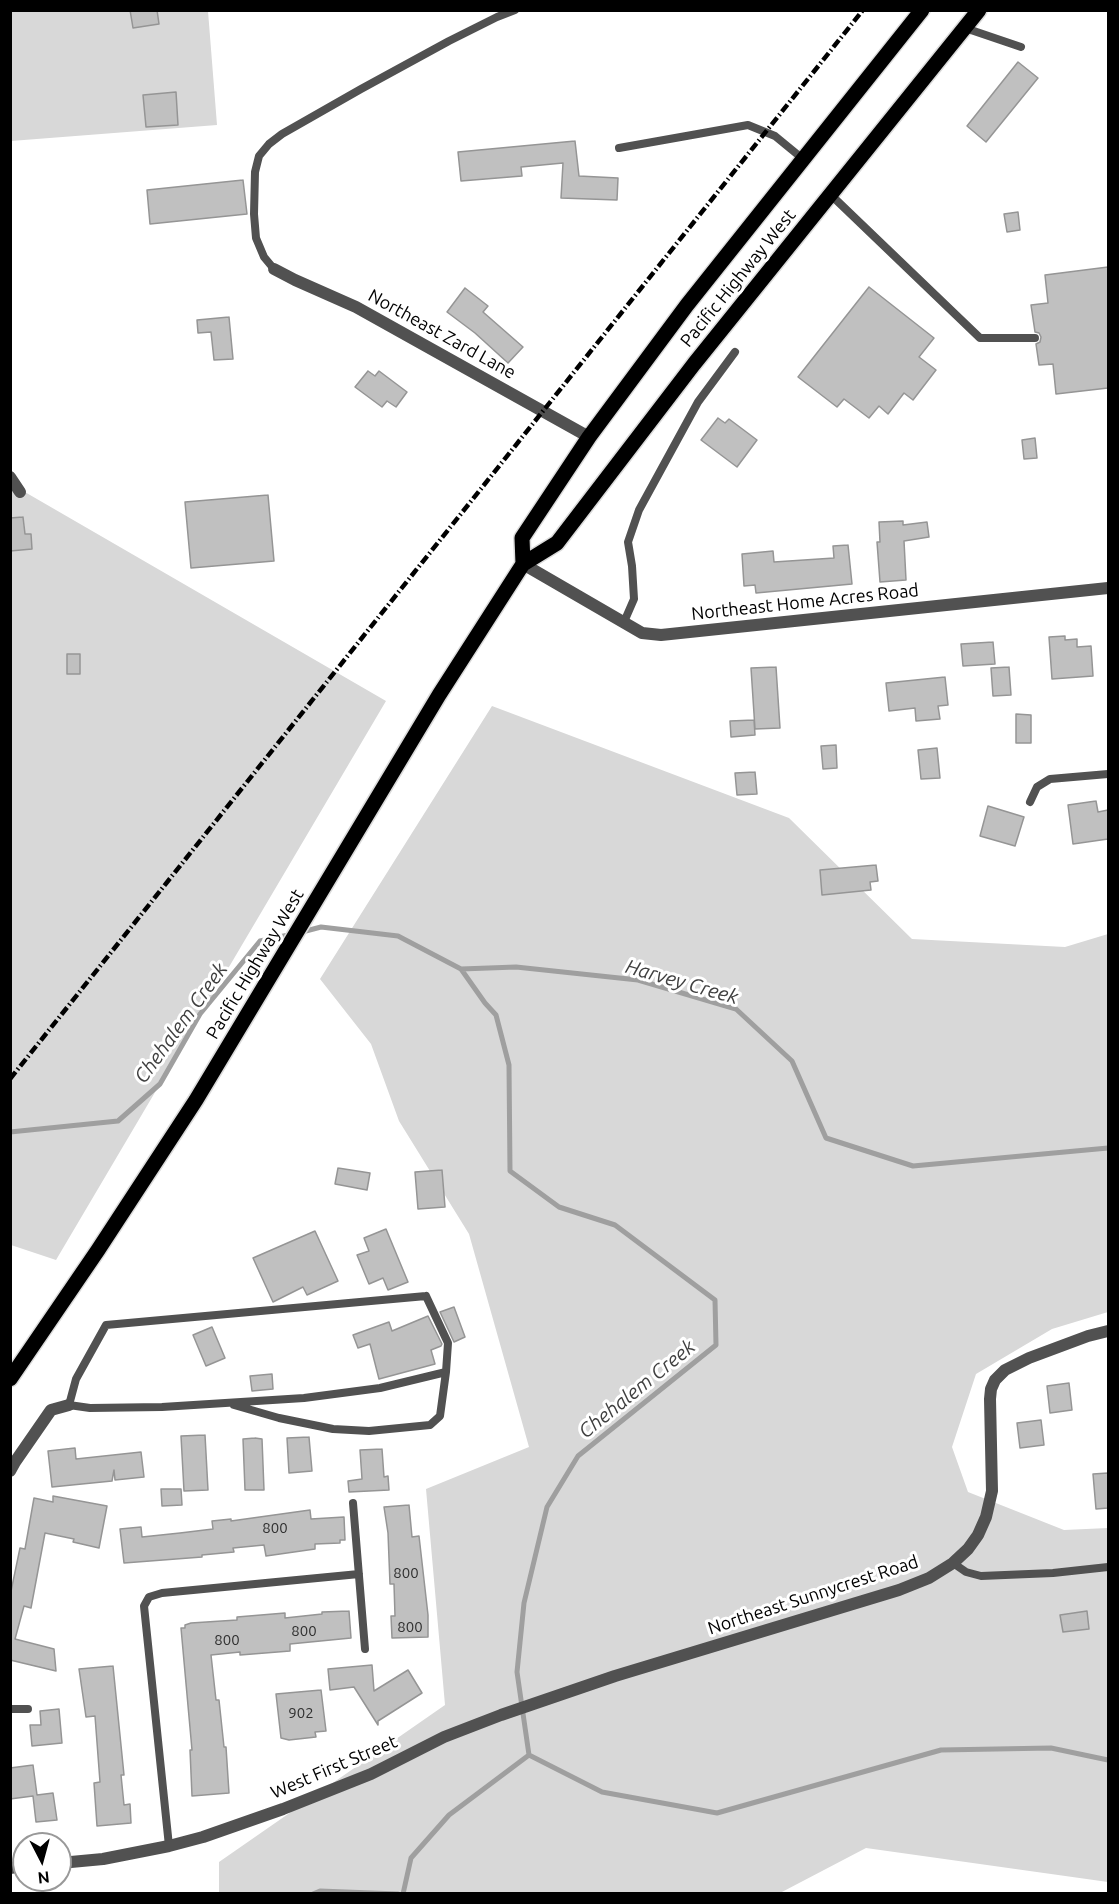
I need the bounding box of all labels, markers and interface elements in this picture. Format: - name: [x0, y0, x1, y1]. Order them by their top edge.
- street label: Pacific Highway West: [676, 205, 800, 351]
- street label: Northeast Zard Lane: [364, 284, 520, 384]
- street label: Northeast Home Acres Road: [690, 579, 920, 625]
- street label: Pacific Highway West: [202, 885, 308, 1043]
- water label: Harvey Creek: [623, 954, 741, 1010]
- water label: Chehalem Creek: [129, 958, 233, 1088]
- water label: Chehalem Creek: [574, 1335, 700, 1443]
- house number: 800: [262, 1519, 288, 1537]
- street label: Northeast Sunnycrest Road: [705, 1551, 921, 1639]
- house number: 800: [393, 1564, 419, 1582]
- house number: 800: [397, 1618, 423, 1636]
- house number: 800: [291, 1622, 317, 1640]
- house number: 800: [214, 1631, 240, 1649]
- house number: 902: [288, 1704, 314, 1722]
- street label: West First Street: [268, 1731, 400, 1803]
- north arrow: [12, 1832, 72, 1892]
- text: N: [37, 1868, 51, 1887]

